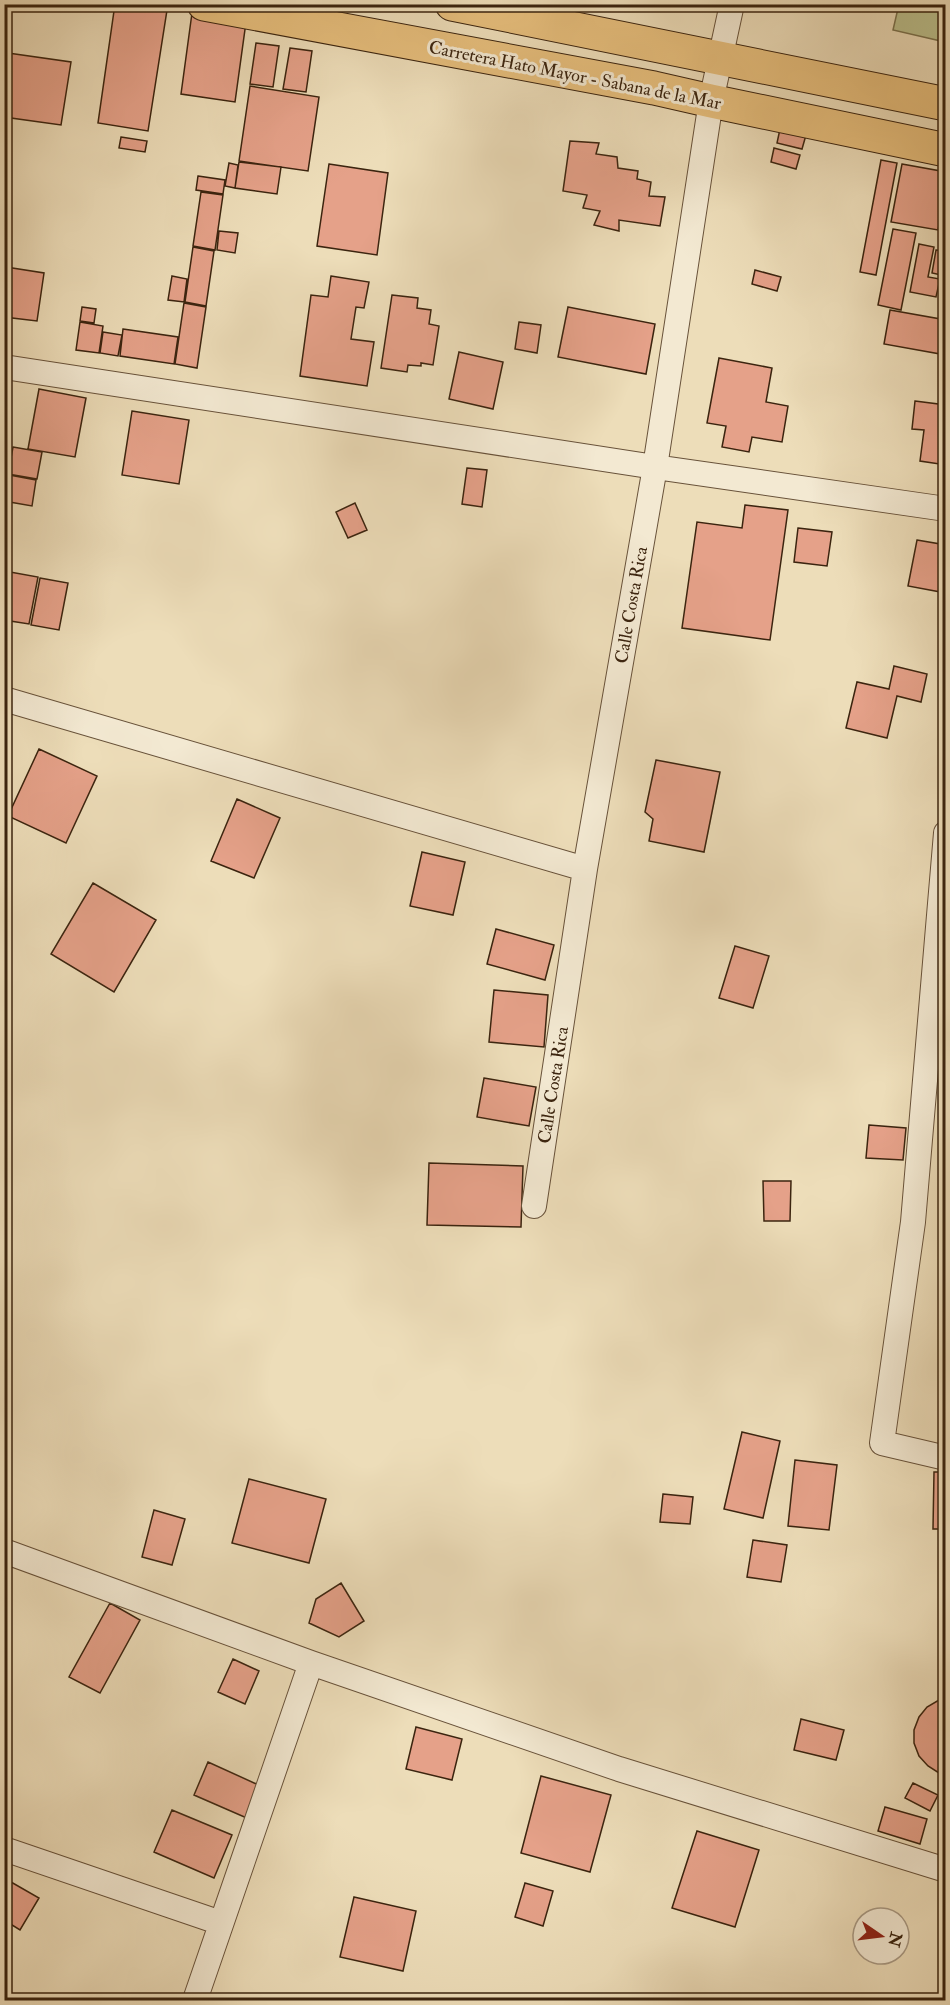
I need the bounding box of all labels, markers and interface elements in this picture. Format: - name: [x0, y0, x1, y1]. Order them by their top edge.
- street label: Carretera Hato Mayor - Sabana de la Mar: [427, 36, 723, 115]
- street label: Calle Costa Rica: [610, 544, 653, 665]
- street label: Calle Costa Rica: [533, 1024, 574, 1145]
- north arrow: [851, 1906, 911, 1966]
- text: N: [883, 1929, 906, 1949]

